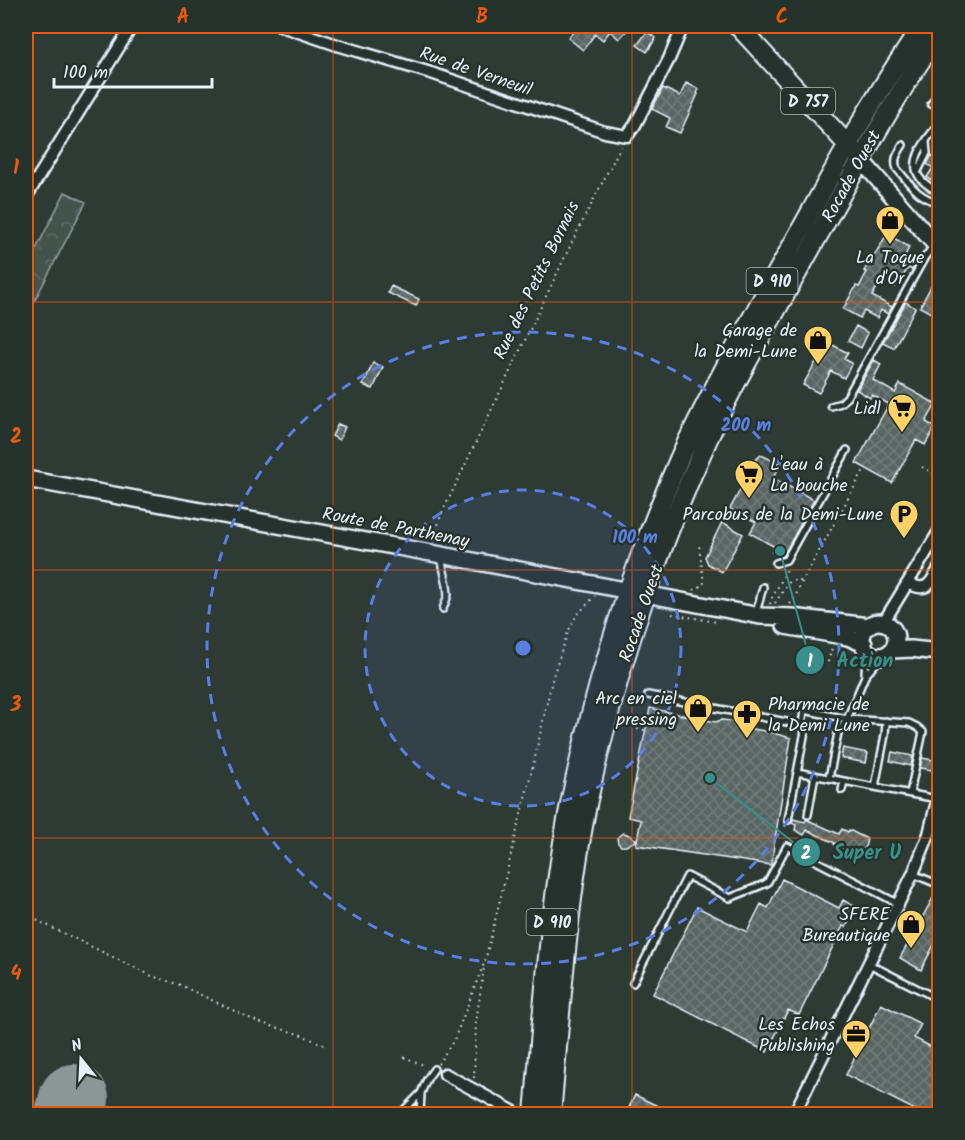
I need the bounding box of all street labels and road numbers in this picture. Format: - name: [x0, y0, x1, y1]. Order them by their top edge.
- street label: Rue de Verneuil: [415, 40, 536, 105]
- road number: D 757: [781, 88, 835, 114]
- street label: Rocade Ouest: [815, 124, 890, 228]
- street label: Rue des Petits Bornais: [486, 196, 588, 365]
- road number: D 910: [746, 268, 798, 294]
- street label: Route de Parthenay: [320, 500, 472, 557]
- street label: Rocade Ouest: [612, 560, 673, 666]
- road number: D 910: [526, 909, 578, 935]

